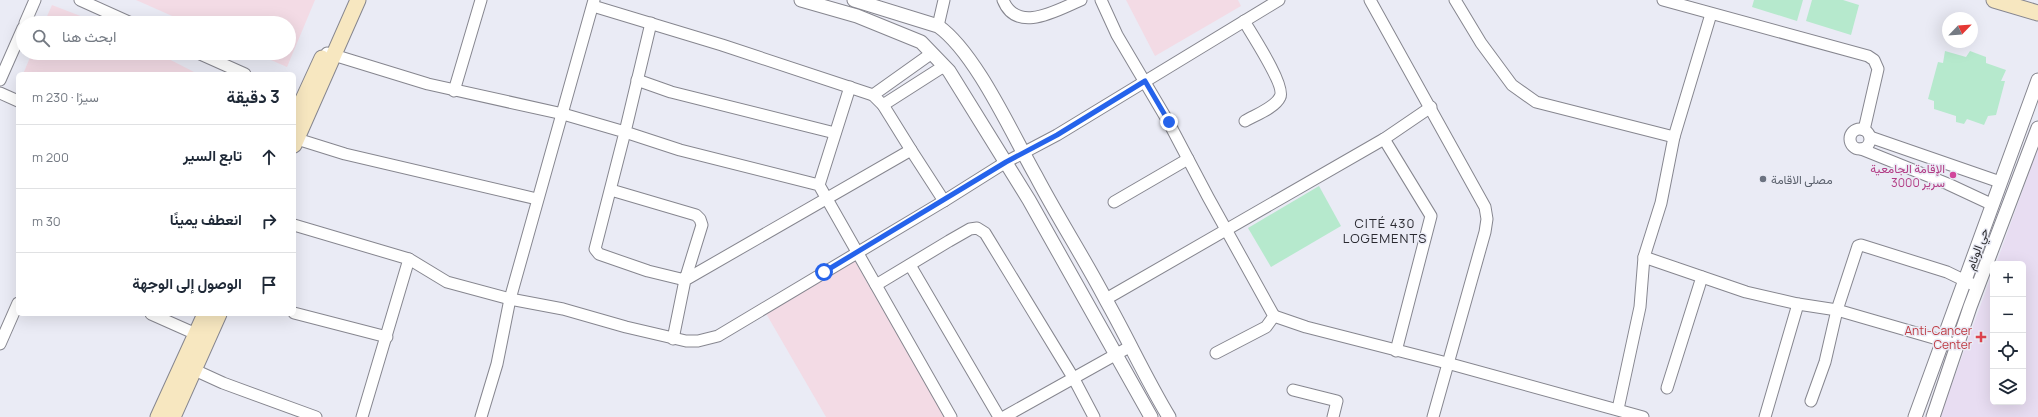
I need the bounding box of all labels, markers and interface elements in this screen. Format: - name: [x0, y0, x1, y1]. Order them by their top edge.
- north arrow: [1942, 12, 1978, 48]
- search box: [16, 16, 296, 60]
- text: ابحث هنا: [62, 26, 116, 47]
- icon: search: [30, 27, 52, 49]
- text: 3 دقيقة: [227, 85, 280, 108]
- text: سيرًا · 230 m: [32, 88, 99, 106]
- route end: [1160, 113, 1178, 131]
- text: تابع السير: [183, 145, 242, 166]
- icon: ahead: [258, 146, 280, 168]
- text: 200 m: [32, 148, 69, 166]
- place label: الإقامة الجامعية 3000 سرير: [1870, 160, 1945, 191]
- marker: الإقامة الجامعية 3000 سرير: [1948, 170, 1958, 180]
- place label: مصلى الاقامة: [1771, 171, 1833, 188]
- marker: مصلى الاقامة: [1758, 174, 1768, 184]
- text: انعطف يمينًا: [170, 209, 242, 230]
- icon: right: [258, 210, 280, 232]
- text: 30 m: [32, 212, 61, 230]
- district label: CITÉ 430 LOGEMENTS: [1343, 214, 1427, 247]
- street label: حي الوئام: [1962, 226, 1994, 273]
- map controls: [1990, 261, 2026, 405]
- button: +: [1990, 261, 2026, 297]
- route start: [815, 263, 833, 281]
- text: الوصول إلى الوجهة: [132, 273, 242, 294]
- icon: arrive: [258, 274, 280, 296]
- button: −: [1990, 297, 2026, 333]
- place label: Anti-Cancer Center: [1904, 322, 1973, 353]
- marker: Anti-Cancer Center: [1975, 331, 1987, 343]
- button: locate: [1990, 333, 2026, 369]
- button: layers: [1990, 369, 2026, 405]

